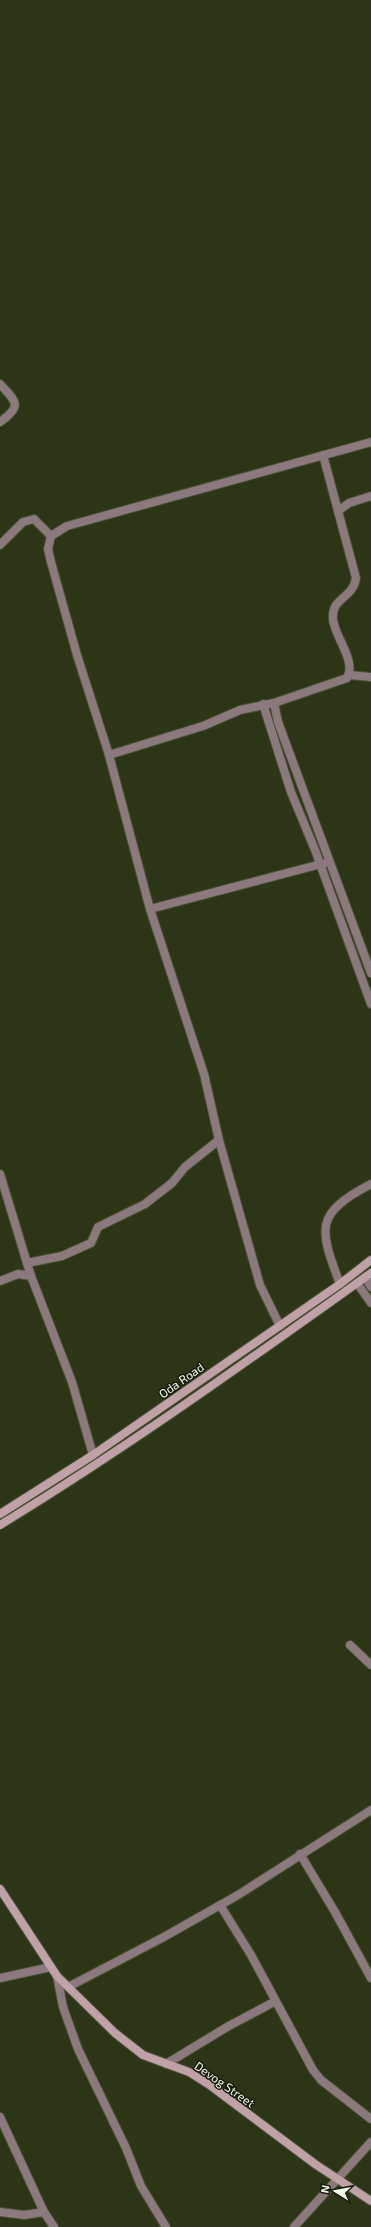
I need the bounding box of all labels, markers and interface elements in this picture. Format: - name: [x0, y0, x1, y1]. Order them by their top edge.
- street label: Oda Road: [156, 1359, 206, 1401]
- street label: Devog Street: [192, 2058, 258, 2110]
- north arrow: [315, 2171, 355, 2211]
- text: N: [318, 2184, 332, 2194]

